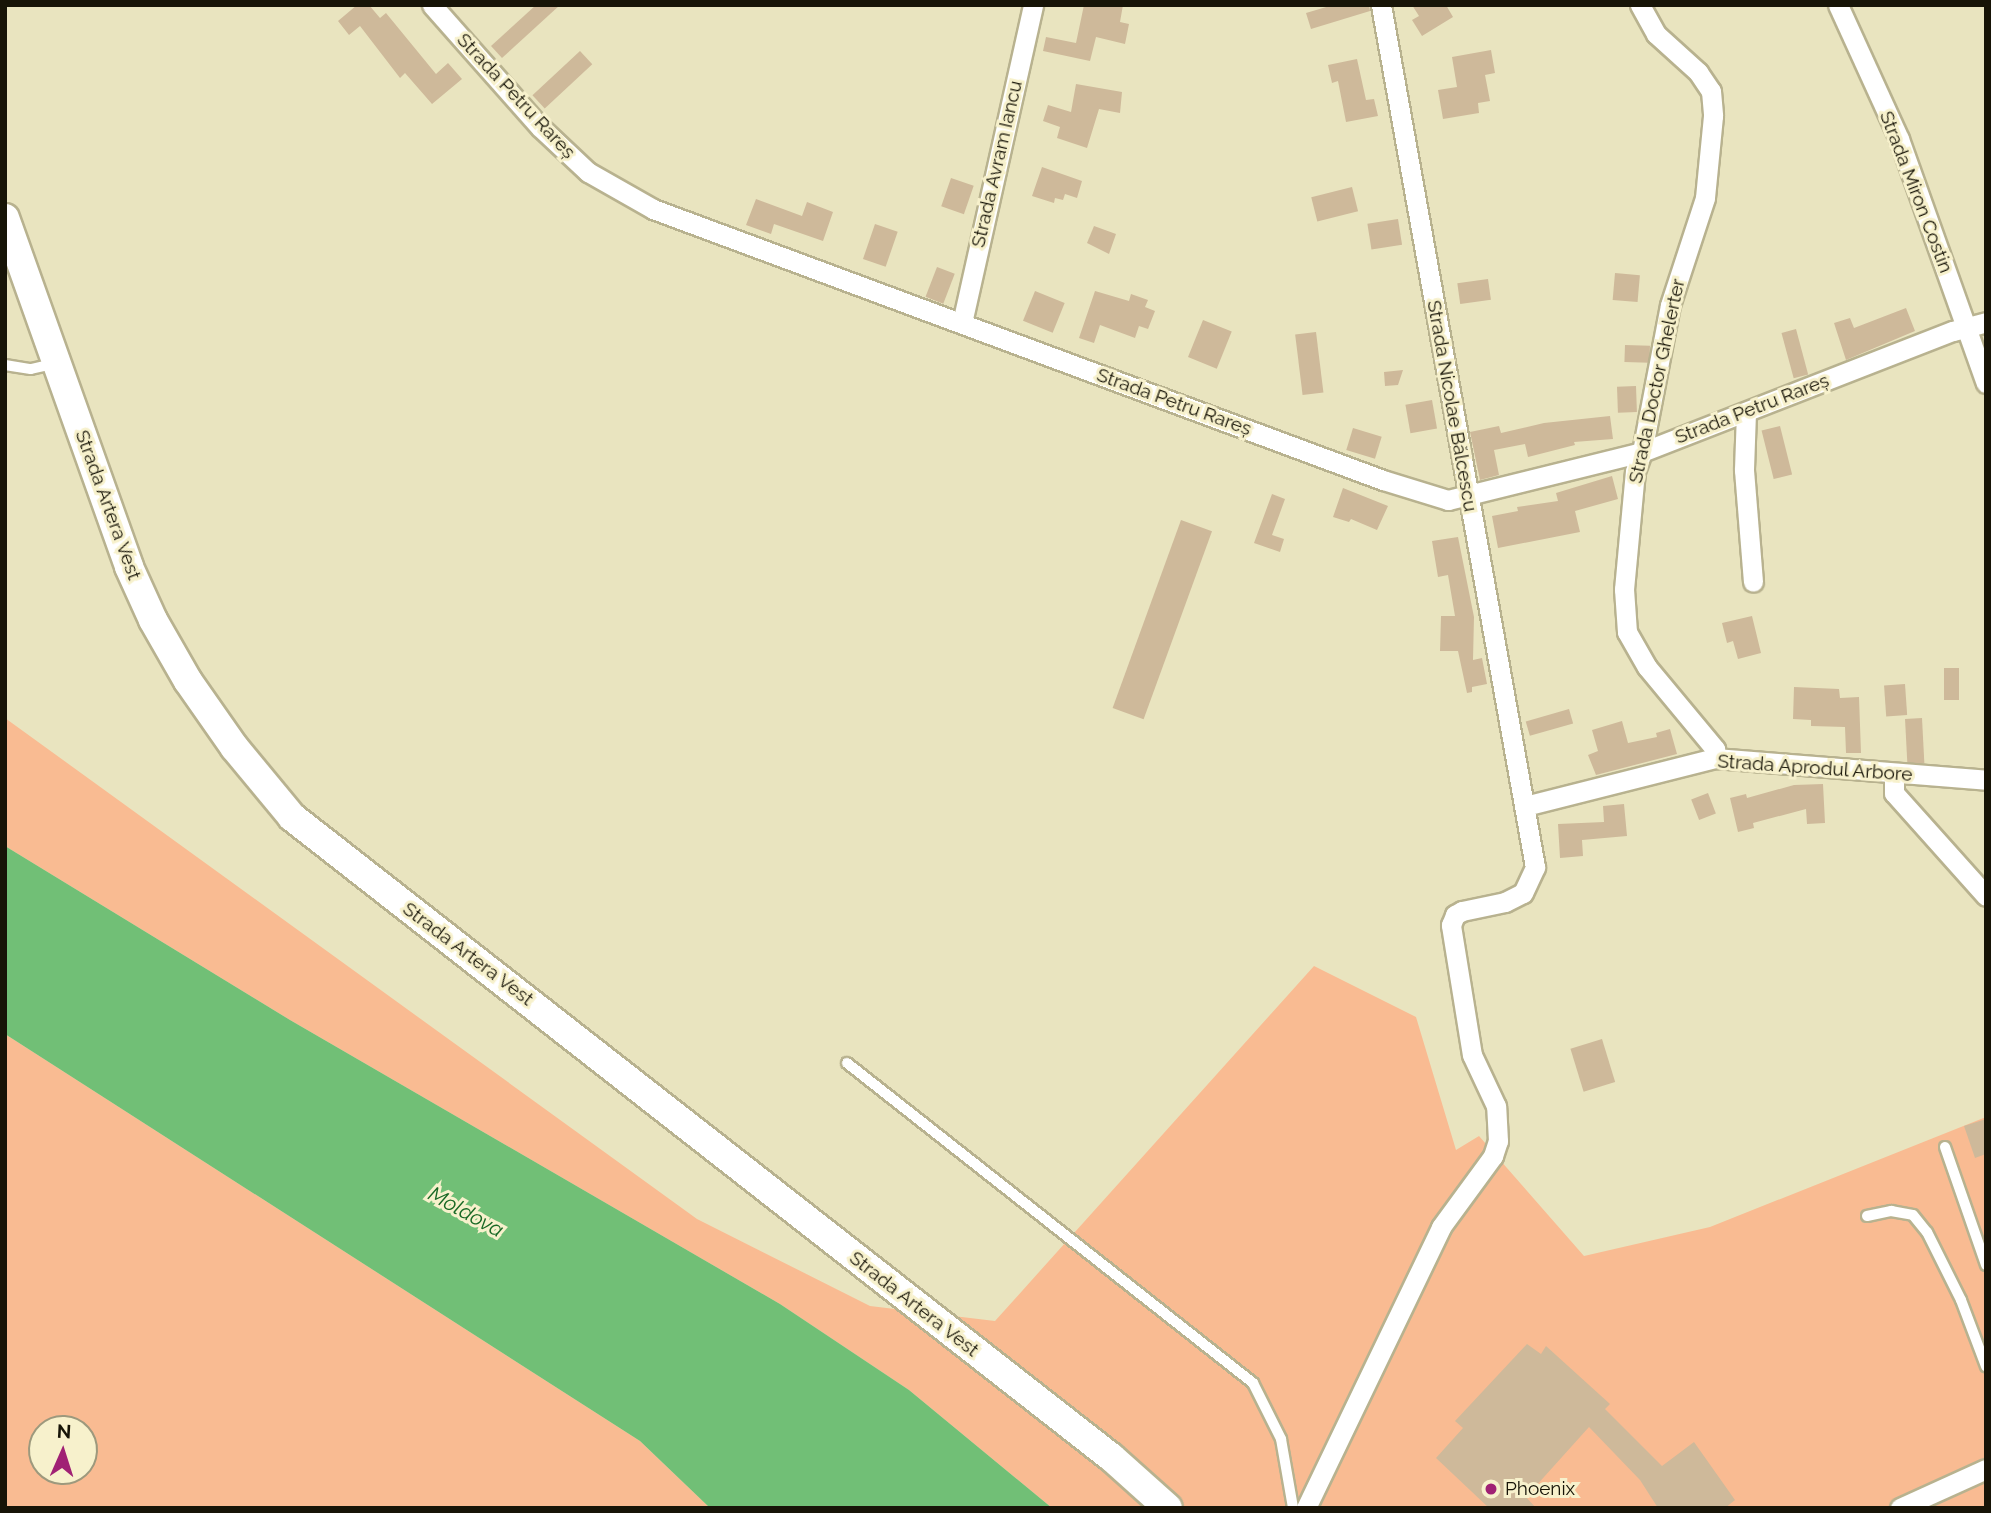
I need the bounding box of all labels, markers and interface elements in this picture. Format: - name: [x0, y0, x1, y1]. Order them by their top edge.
- street label: Strada Petru Rareș: [452, 29, 580, 163]
- street label: Strada Avram Iancu: [967, 78, 1027, 250]
- street label: Strada Miron Costin: [1875, 108, 1957, 276]
- street label: Strada Doctor Ghelerter: [1624, 276, 1690, 486]
- street label: Strada Nicolae Bălcescu: [1422, 299, 1482, 513]
- street label: Strada Petru Rareș: [1094, 363, 1254, 441]
- street label: Strada Petru Rareș: [1672, 369, 1832, 449]
- street label: Strada Artera Vest: [70, 427, 146, 583]
- street label: Strada Aprodul Arbore: [1716, 750, 1914, 786]
- street label: Strada Artera Vest: [398, 897, 538, 1011]
- water label: Moldova: [424, 1181, 508, 1243]
- street label: Strada Artera Vest: [844, 1246, 984, 1362]
- north arrow: [28, 1415, 98, 1485]
- text: N: [56, 1420, 72, 1442]
- place label: Phoenix: [1505, 1478, 1575, 1500]
- marker: Phoenix: [1483, 1481, 1499, 1497]

